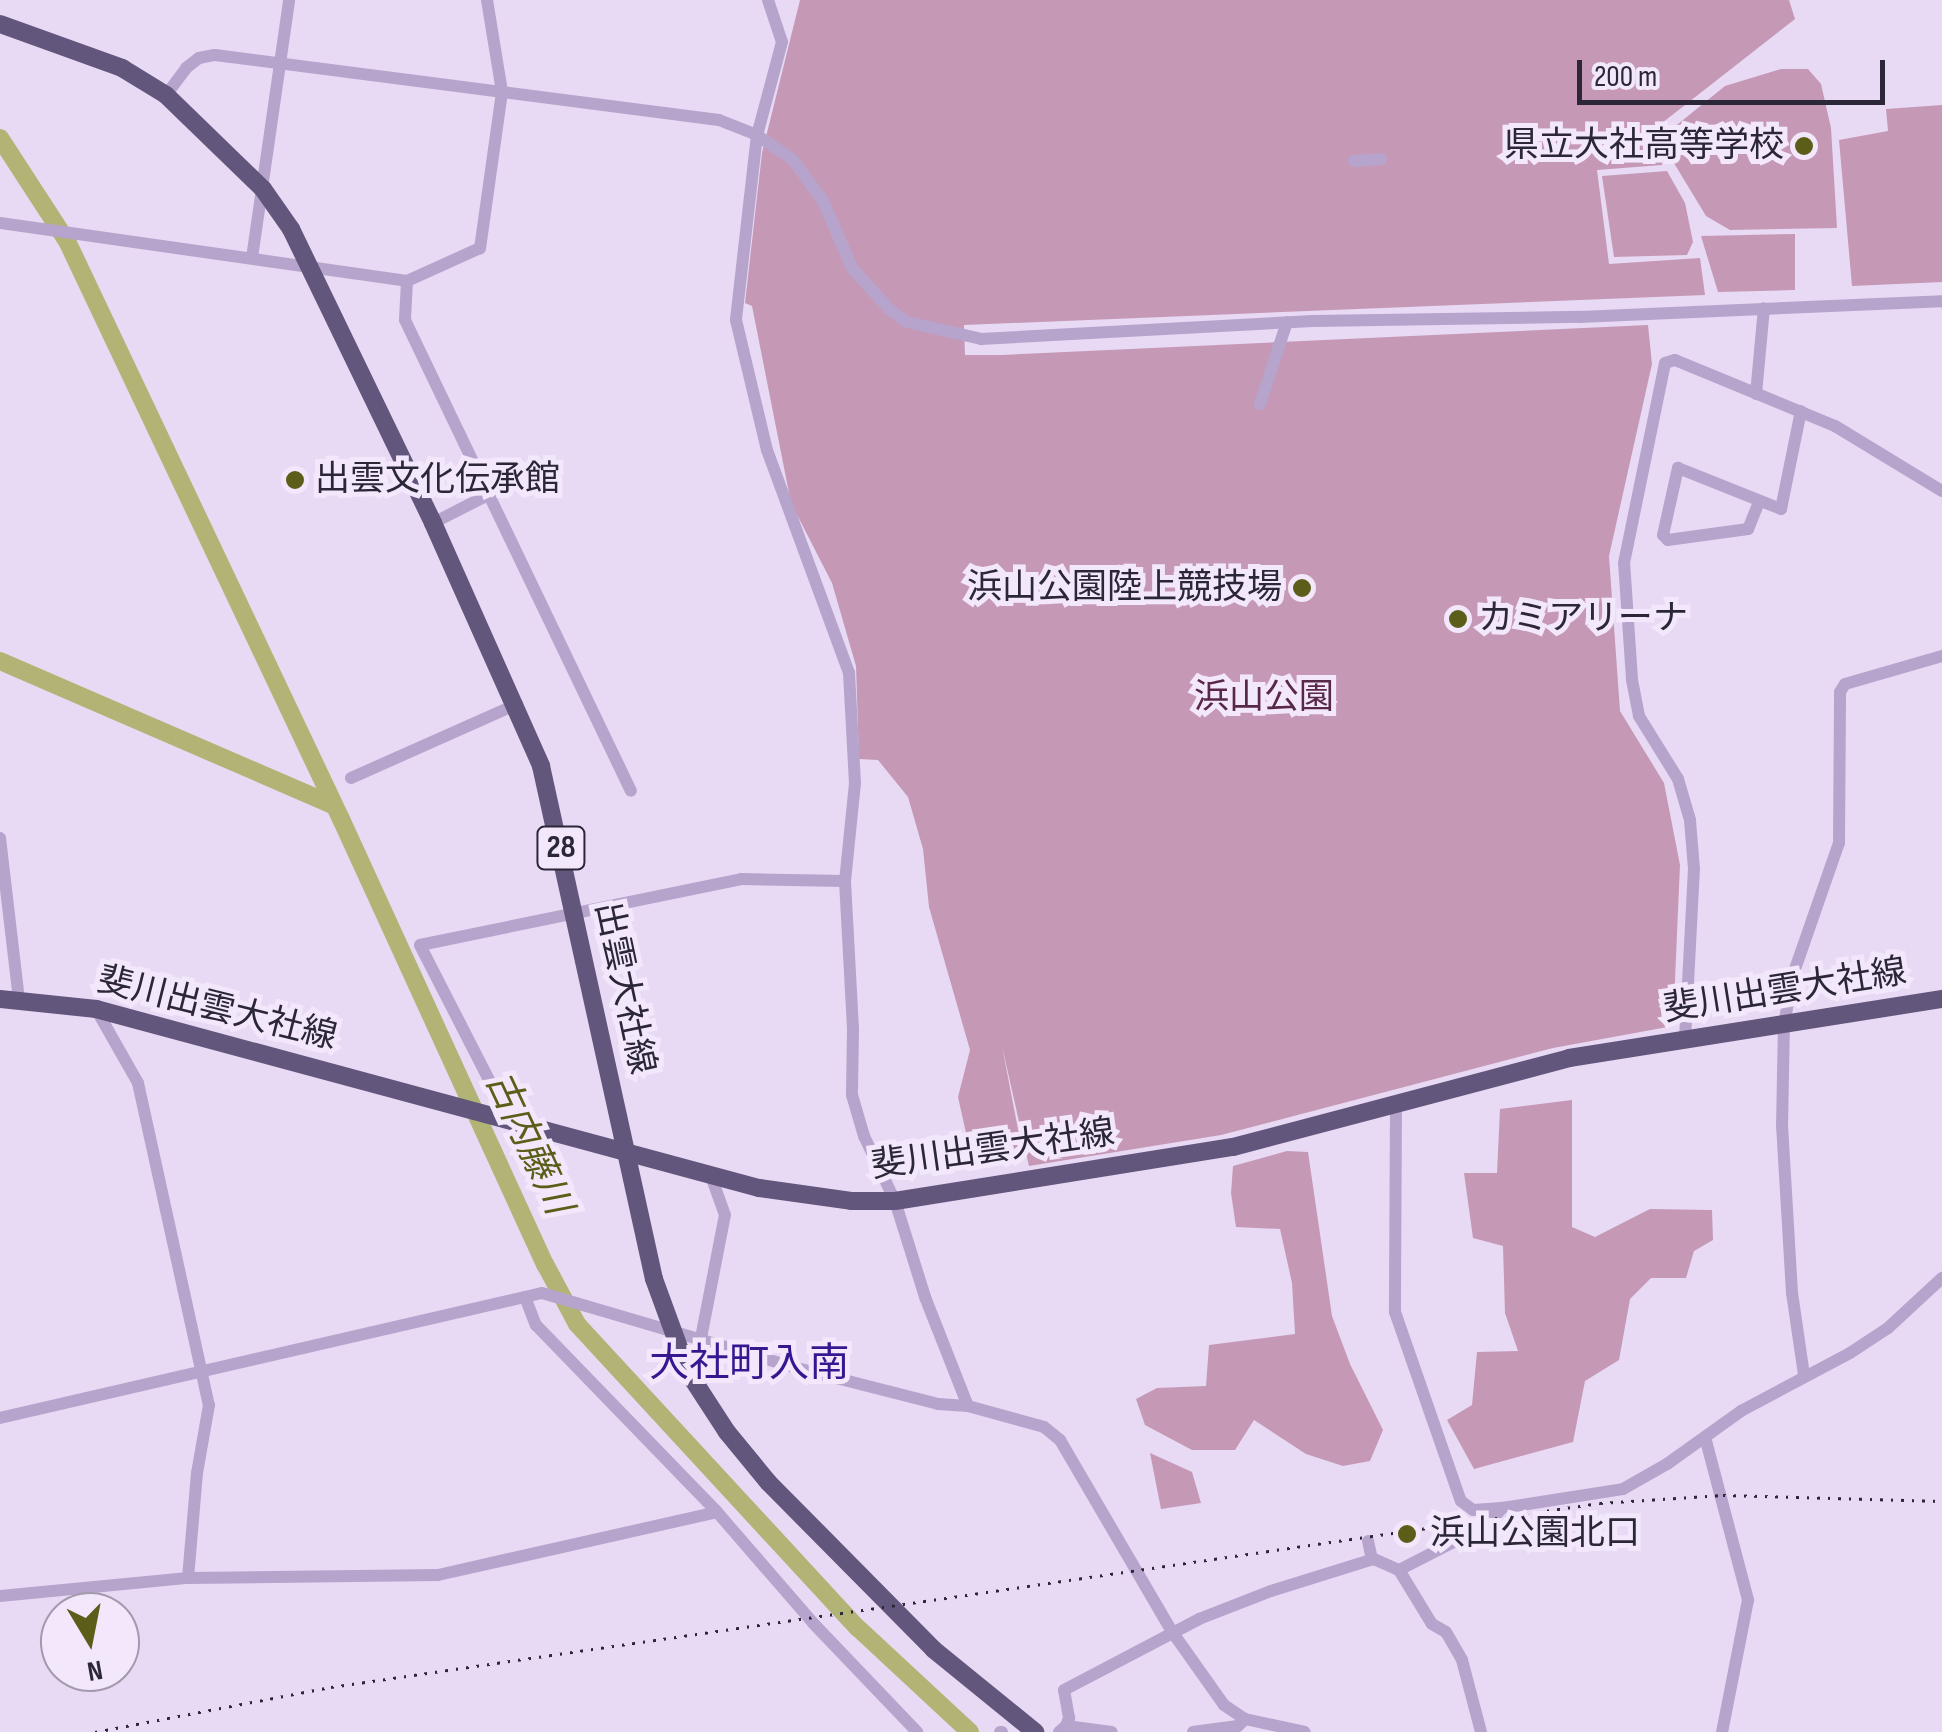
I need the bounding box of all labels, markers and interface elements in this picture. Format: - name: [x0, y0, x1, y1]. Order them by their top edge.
- scale bar: [1582, 40, 1890, 102]
- text: 200 m: [1594, 59, 1657, 95]
- place label: 県立大社高等学校: [1504, 125, 1784, 167]
- marker: 県立大社高等学校: [1793, 135, 1815, 157]
- place label: 出雲文化伝承館: [315, 459, 560, 501]
- marker: 出雲文化伝承館: [284, 469, 306, 491]
- place label: 浜山公園陸上競技場: [967, 567, 1282, 609]
- marker: 浜山公園陸上競技場: [1291, 577, 1313, 599]
- place label: カミアリーナ: [1478, 598, 1688, 640]
- marker: カミアリーナ: [1447, 608, 1469, 630]
- park label: 浜山公園: [1194, 677, 1334, 719]
- road number: 28: [536, 821, 586, 875]
- street label: 出雲大社線: [585, 898, 663, 1078]
- street label: 斐川出雲大社線: [1661, 951, 1909, 1031]
- street label: 斐川出雲大社線: [93, 959, 341, 1059]
- water label: 古内藤川: [475, 1064, 581, 1222]
- street label: 斐川出雲大社線: [869, 1112, 1117, 1188]
- district label: 大社町入南: [649, 1340, 849, 1388]
- place label: 浜山公園北口: [1430, 1513, 1640, 1555]
- marker: 浜山公園北口: [1394, 1521, 1420, 1547]
- north arrow: [40, 1592, 140, 1692]
- text: N: [85, 1653, 105, 1688]

